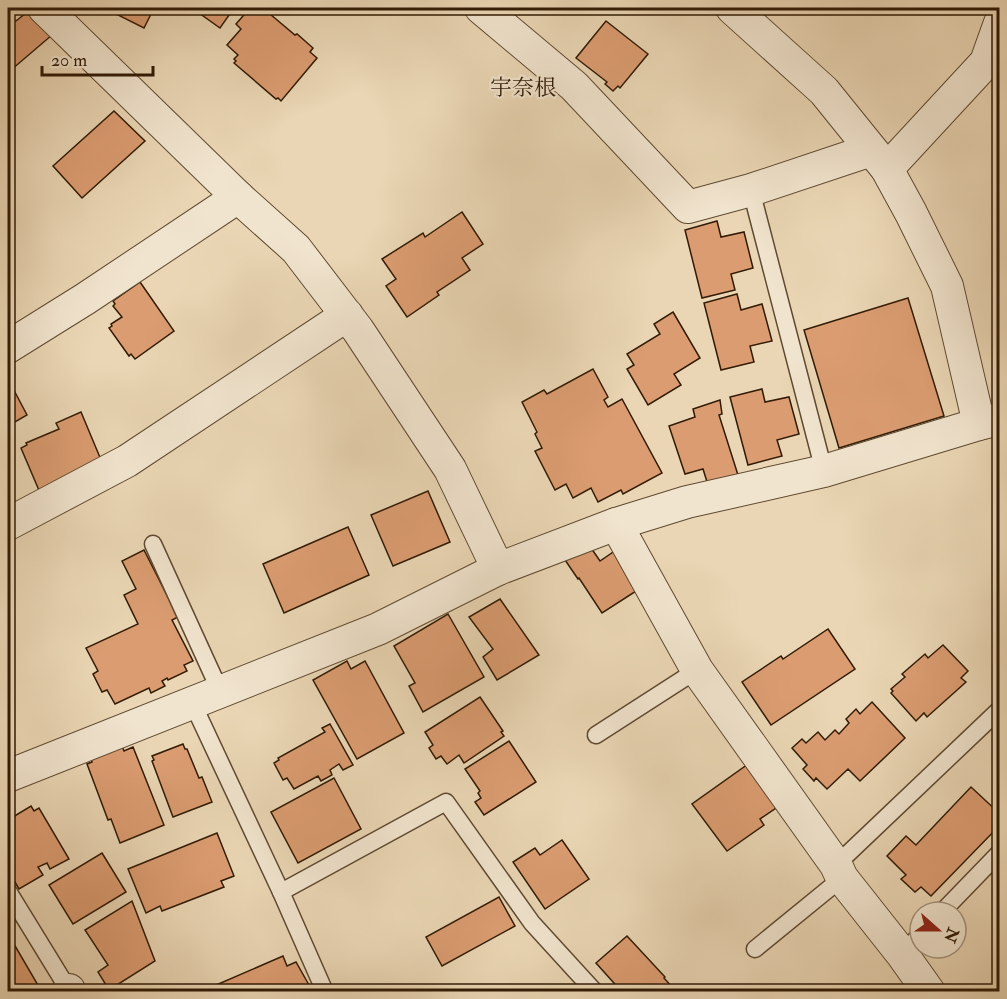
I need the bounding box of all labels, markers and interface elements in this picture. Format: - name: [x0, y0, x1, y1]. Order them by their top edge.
- scale bar: [42, 39, 153, 77]
- text: 20 m: [51, 49, 87, 72]
- district label: 宇奈根: [490, 74, 556, 102]
- north arrow: [908, 900, 968, 960]
- text: N: [939, 924, 963, 946]

